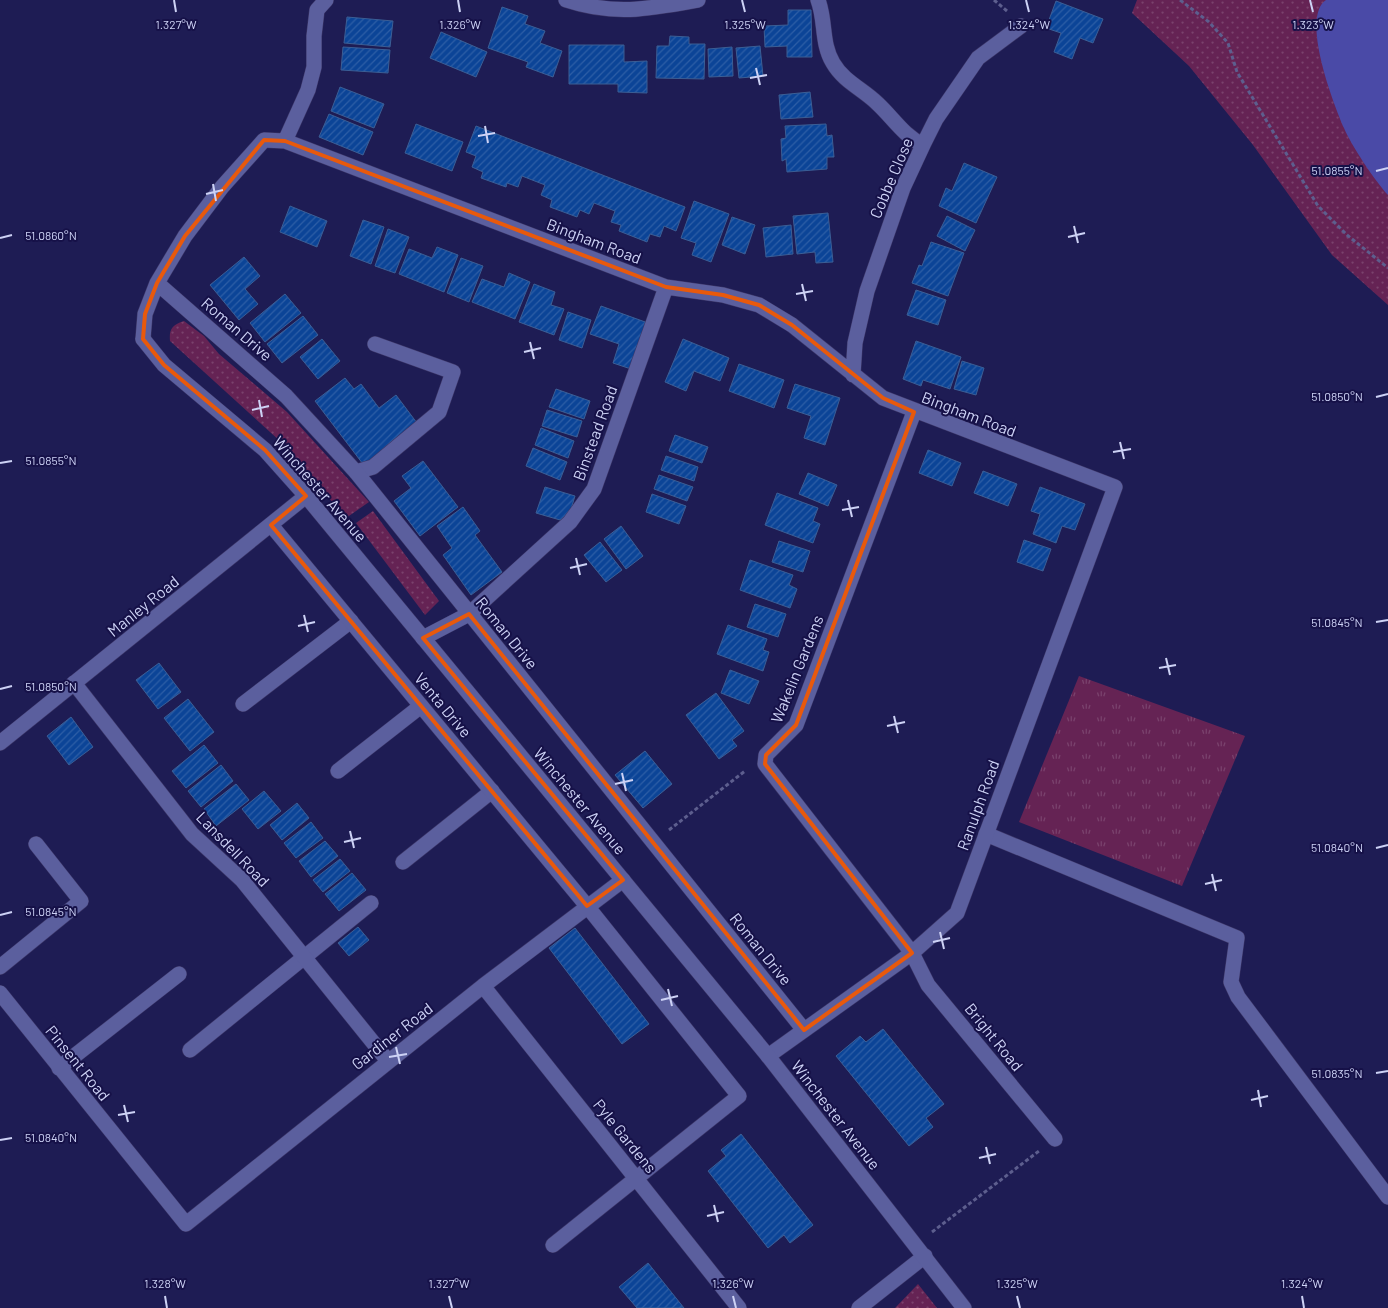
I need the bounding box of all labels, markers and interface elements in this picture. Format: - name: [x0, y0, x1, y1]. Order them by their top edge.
- text: 1.327°W: [156, 17, 197, 31]
- text: 1.326°W: [439, 17, 481, 31]
- text: 1.325°W: [724, 17, 766, 31]
- text: 1.324°W: [1008, 17, 1050, 31]
- text: 1.323°W: [1292, 17, 1334, 31]
- street label: Cobbe Close: [865, 135, 916, 221]
- text: 51.0855°N: [1311, 163, 1363, 177]
- street label: Bingham Road: [544, 214, 644, 267]
- text: 51.0860°N: [25, 228, 77, 242]
- street label: Roman Drive: [198, 293, 277, 364]
- street label: Binstead Road: [569, 383, 621, 483]
- street label: Bingham Road: [919, 387, 1019, 440]
- text: 51.0850°N: [1311, 389, 1363, 403]
- street label: Winchester Avenue: [269, 432, 371, 545]
- text: 51.0855°N: [25, 453, 77, 467]
- street label: Manley Road: [103, 571, 182, 640]
- street label: Roman Drive: [473, 593, 542, 673]
- street label: Wakelin Gardens: [766, 612, 827, 725]
- text: 51.0845°N: [1311, 615, 1363, 629]
- street label: Venta Drive: [411, 668, 476, 741]
- text: 51.0850°N: [25, 679, 77, 693]
- street label: Winchester Avenue: [530, 743, 631, 858]
- street label: Ranulph Road: [952, 757, 1003, 853]
- street label: Lansdell Road: [193, 807, 274, 890]
- text: 51.0840°N: [1311, 840, 1363, 854]
- text: 51.0845°N: [25, 904, 77, 918]
- street label: Roman Drive: [727, 909, 796, 989]
- street label: Gardiner Road: [347, 998, 436, 1073]
- street label: Bright Road: [961, 999, 1027, 1074]
- street label: Pinsent Road: [42, 1021, 115, 1104]
- street label: Winchester Avenue: [788, 1056, 885, 1173]
- text: 51.0835°N: [1311, 1066, 1363, 1080]
- street label: Pyle Gardens: [590, 1095, 661, 1176]
- text: 51.0840°N: [25, 1130, 77, 1144]
- text: 1.328°W: [144, 1276, 186, 1290]
- text: 1.327°W: [429, 1276, 470, 1290]
- text: 1.326°W: [712, 1276, 754, 1290]
- text: 1.325°W: [996, 1276, 1038, 1290]
- text: 1.324°W: [1281, 1276, 1323, 1290]

